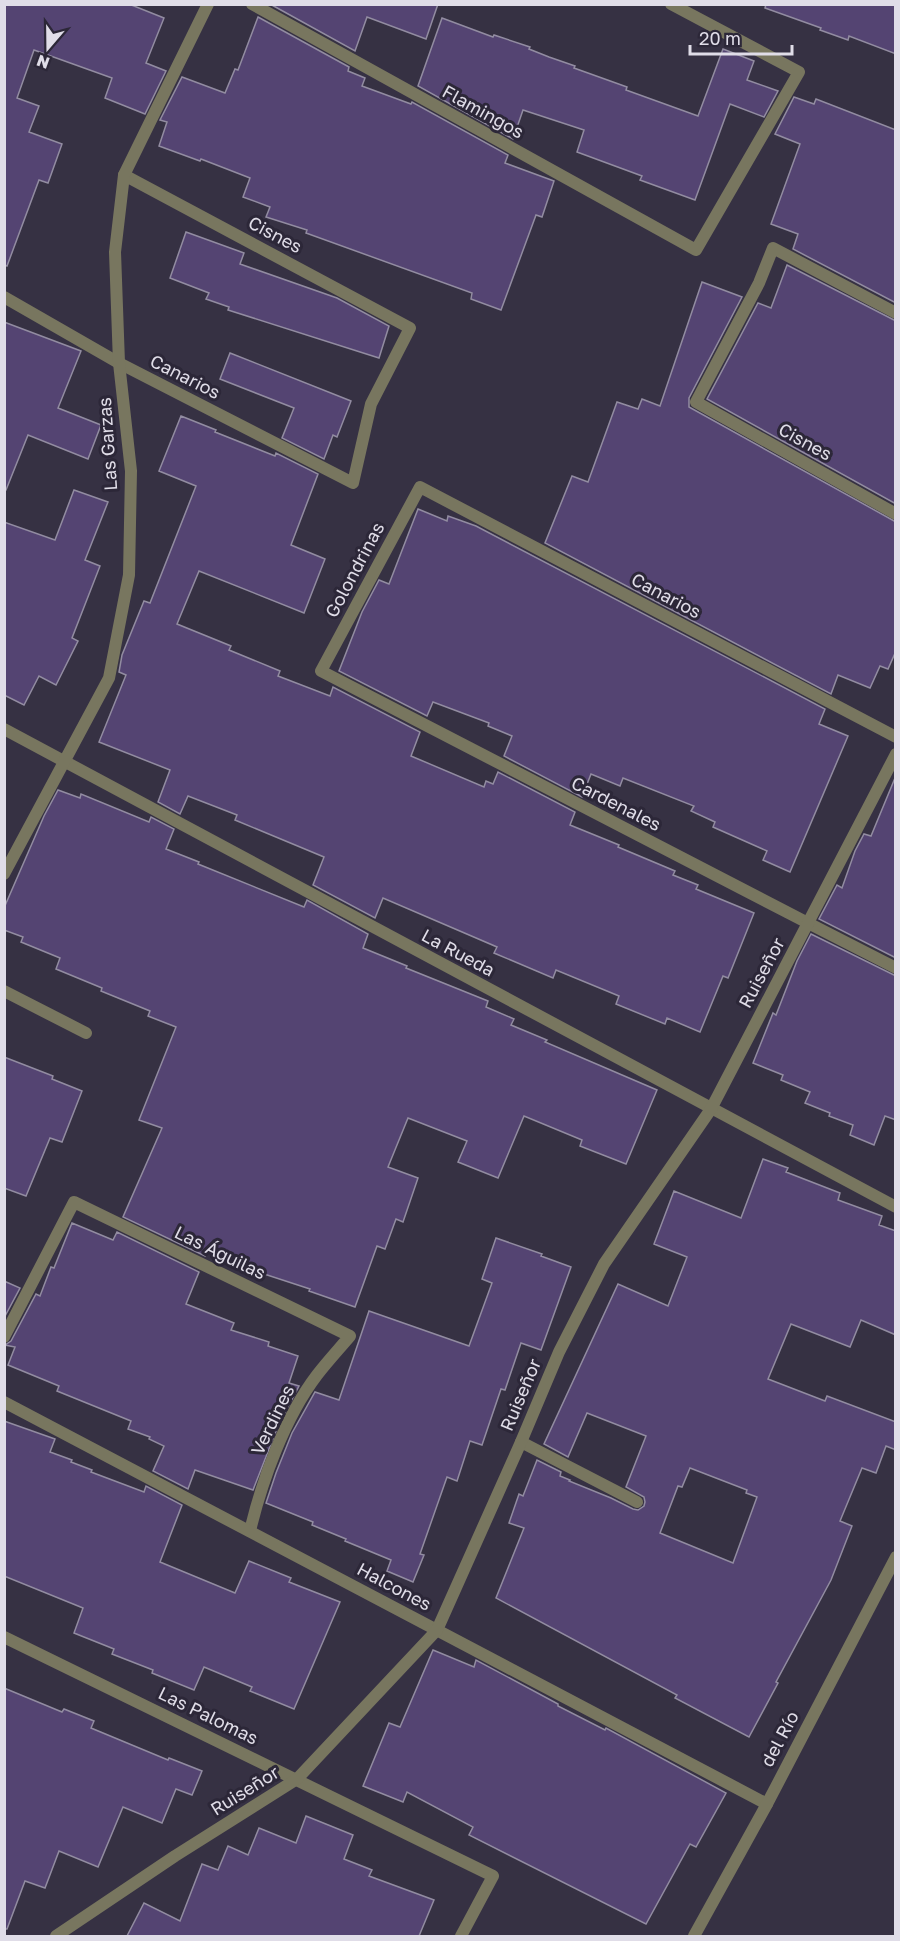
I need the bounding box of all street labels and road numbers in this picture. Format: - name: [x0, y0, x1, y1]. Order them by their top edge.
- street label: Flamingos: [439, 80, 528, 143]
- street label: Cisnes: [245, 211, 306, 257]
- street label: Canarios: [147, 349, 224, 403]
- street label: Las Garzas: [93, 397, 121, 492]
- street label: Cisnes: [775, 418, 836, 465]
- street label: Golondrinas: [320, 518, 388, 621]
- street label: Canarios: [628, 568, 705, 623]
- street label: Cardenales: [568, 771, 665, 835]
- street label: La Rueda: [418, 924, 499, 981]
- street label: Ruiseñor: [733, 934, 789, 1011]
- street label: Las Águilas: [171, 1221, 270, 1284]
- street label: Ruiseñor: [495, 1355, 545, 1434]
- street label: Verdines: [246, 1381, 298, 1458]
- street label: Halcones: [354, 1557, 435, 1615]
- street label: Las Palomas: [155, 1681, 262, 1749]
- street label: del Río: [755, 1707, 803, 1770]
- street label: Ruiseñor: [206, 1761, 283, 1820]

